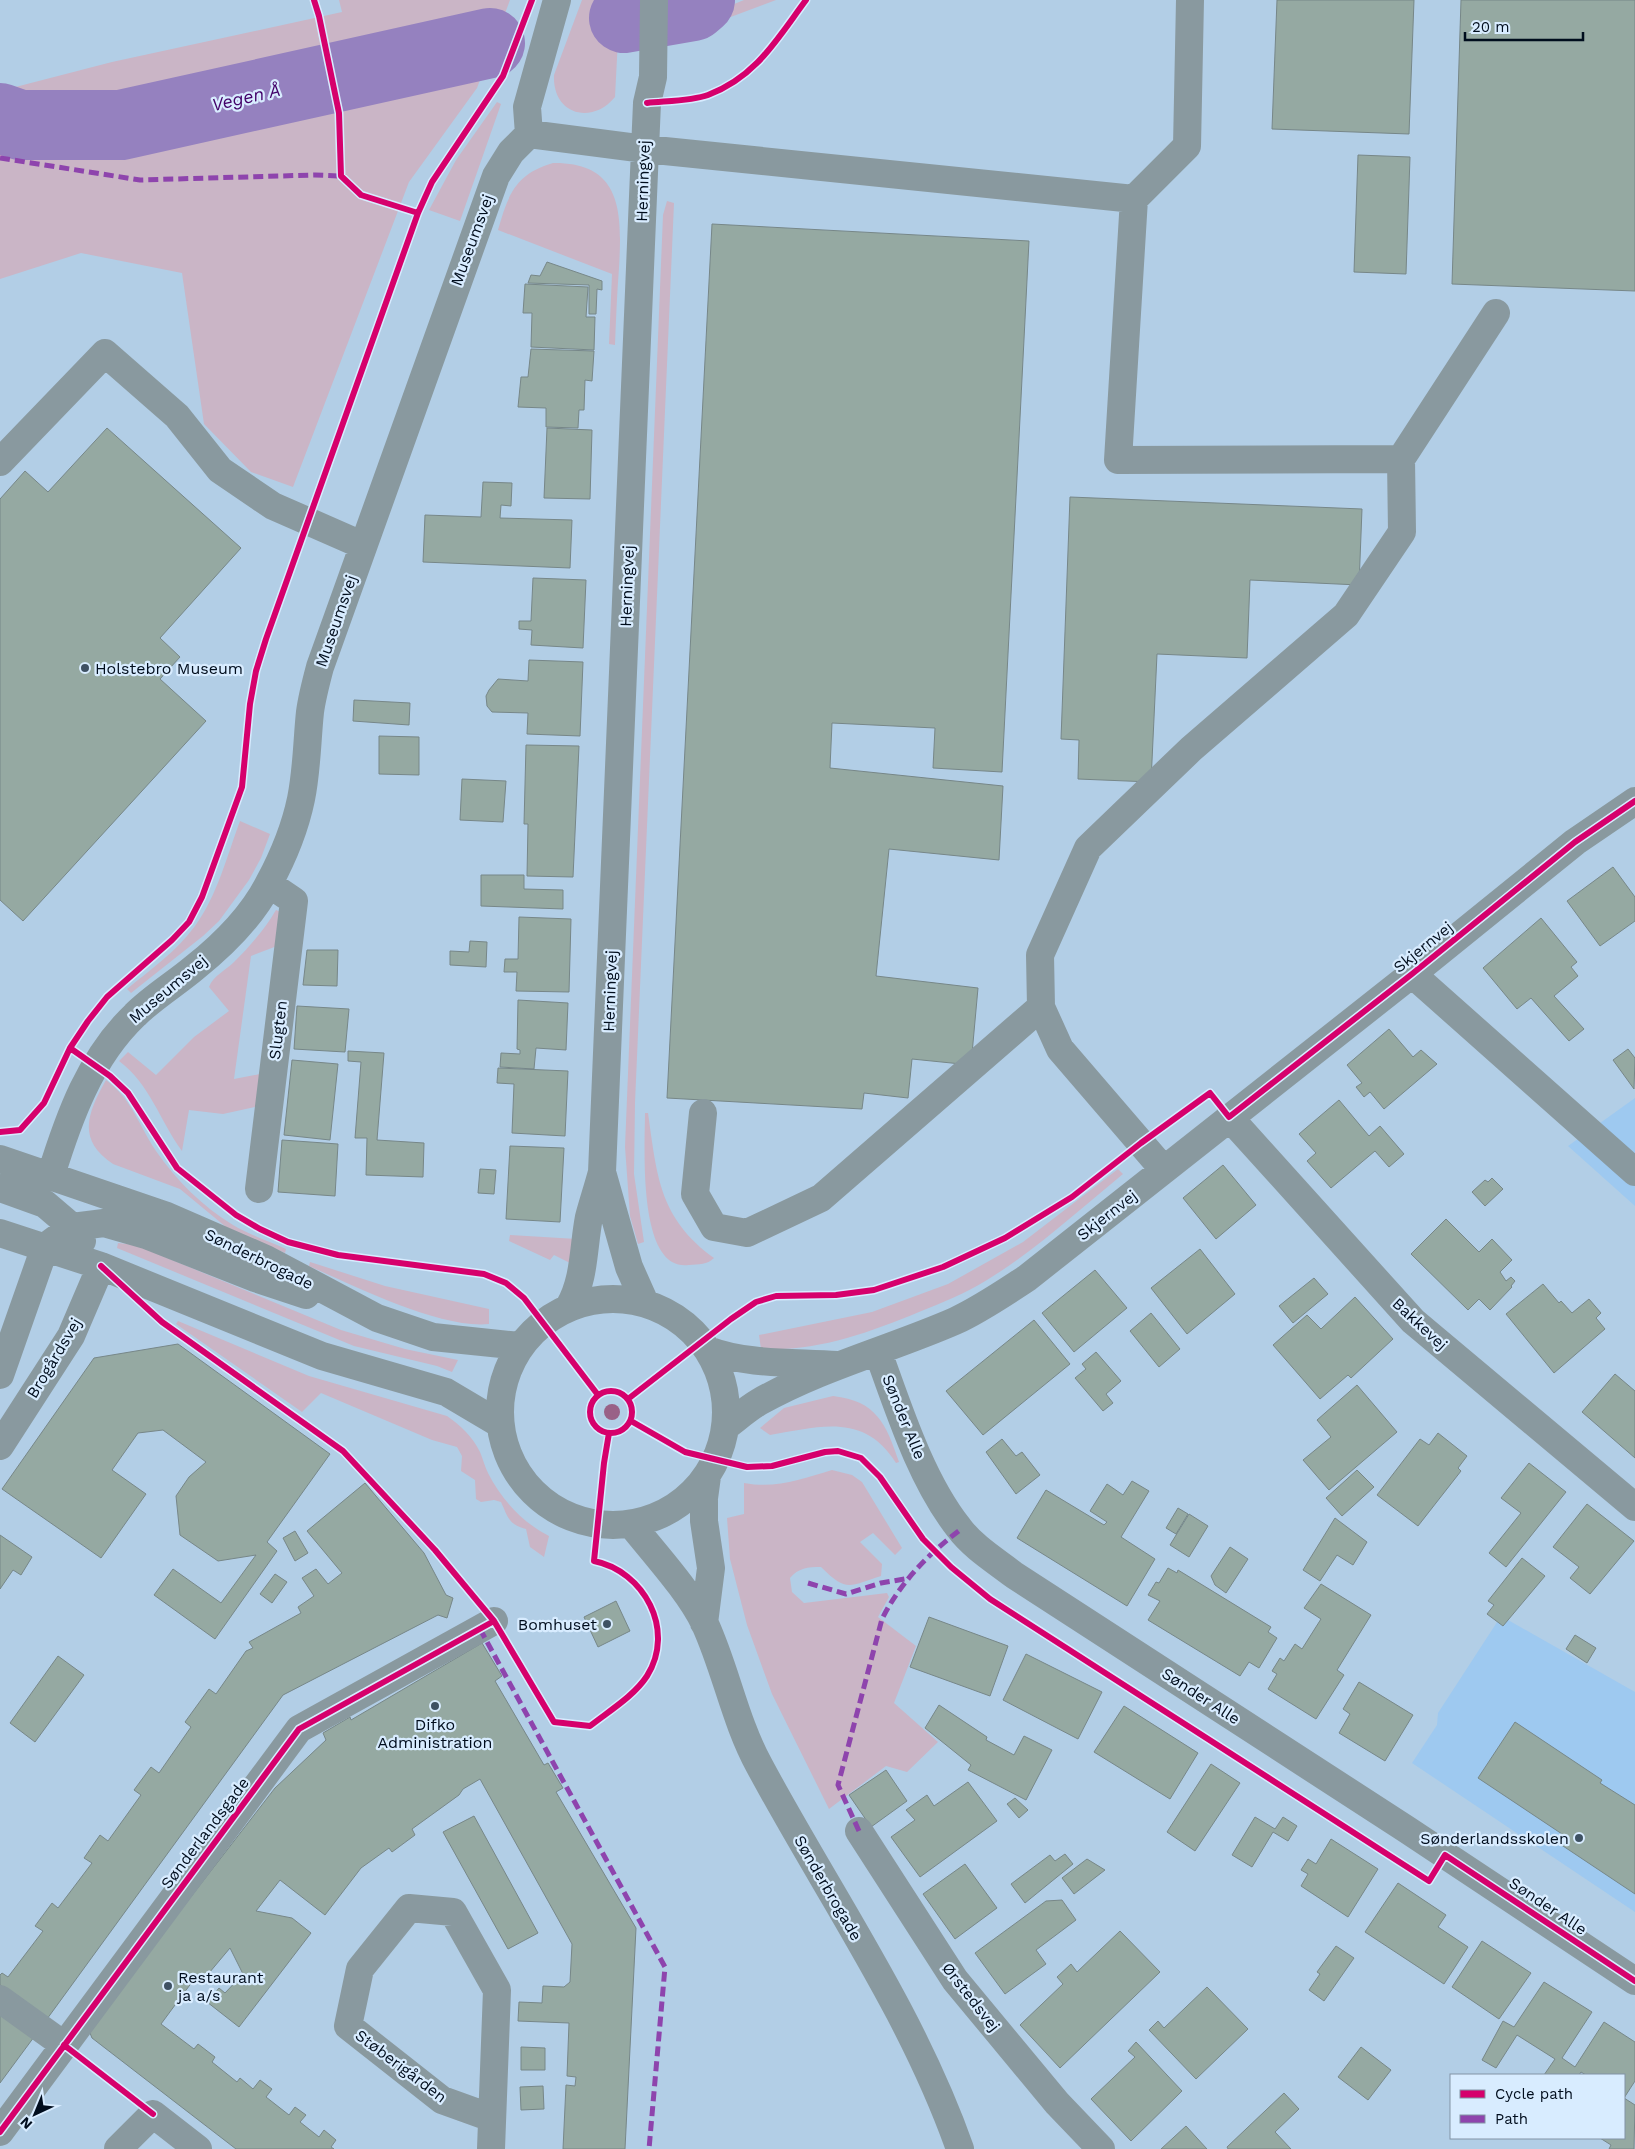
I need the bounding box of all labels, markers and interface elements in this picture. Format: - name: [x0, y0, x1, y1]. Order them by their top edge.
- scale bar: [1465, 10, 1582, 42]
- text: 20 m: [1472, 18, 1510, 36]
- water label: Vegen Å: [210, 79, 282, 115]
- street label: Herningvej: [632, 140, 654, 222]
- street label: Museumsvej: [447, 192, 497, 288]
- street label: Herningvej: [616, 545, 638, 627]
- street label: Museumsvej: [311, 572, 361, 670]
- place label: Holstebro Museum: [95, 659, 243, 678]
- marker: Holstebro Museum: [79, 662, 91, 674]
- street label: Skjernvej: [1389, 917, 1457, 977]
- street label: Herningvej: [599, 950, 621, 1032]
- street label: Museumsvej: [125, 951, 211, 1027]
- street label: Slugten: [265, 999, 291, 1061]
- street label: Skjernvej: [1073, 1186, 1141, 1244]
- street label: Sønderbrogade: [202, 1225, 316, 1293]
- street label: Bakkevej: [1389, 1294, 1451, 1354]
- street label: Brogårdsvej: [23, 1314, 85, 1402]
- street label: Sønder Alle: [878, 1372, 930, 1462]
- place label: Bomhuset: [518, 1615, 597, 1634]
- marker: Bomhuset: [601, 1618, 613, 1630]
- street label: Sønder Alle: [1158, 1664, 1244, 1728]
- marker: Difko Administration: [429, 1700, 441, 1712]
- place label: Difko Administration: [378, 1715, 492, 1752]
- street label: Sønderlandsgade: [157, 1773, 253, 1893]
- place label: Sønderlandsskolen: [1420, 1829, 1569, 1848]
- street label: Sønderbrogade: [790, 1832, 866, 1944]
- marker: Sønderlandsskolen: [1573, 1832, 1585, 1844]
- street label: Sønder Alle: [1506, 1873, 1590, 1939]
- street label: Ørstedsvej: [938, 1959, 1004, 2035]
- place label: Restaurant ja a/s: [176, 1968, 264, 2005]
- marker: Restaurant ja a/s: [162, 1980, 174, 1992]
- street label: Støberigården: [352, 2025, 450, 2107]
- legend: [1450, 2074, 1625, 2139]
- text: Cycle path: [1495, 2085, 1573, 2103]
- north arrow: [10, 2089, 60, 2139]
- text: Path: [1495, 2110, 1528, 2128]
- text: N: [17, 2114, 35, 2133]

